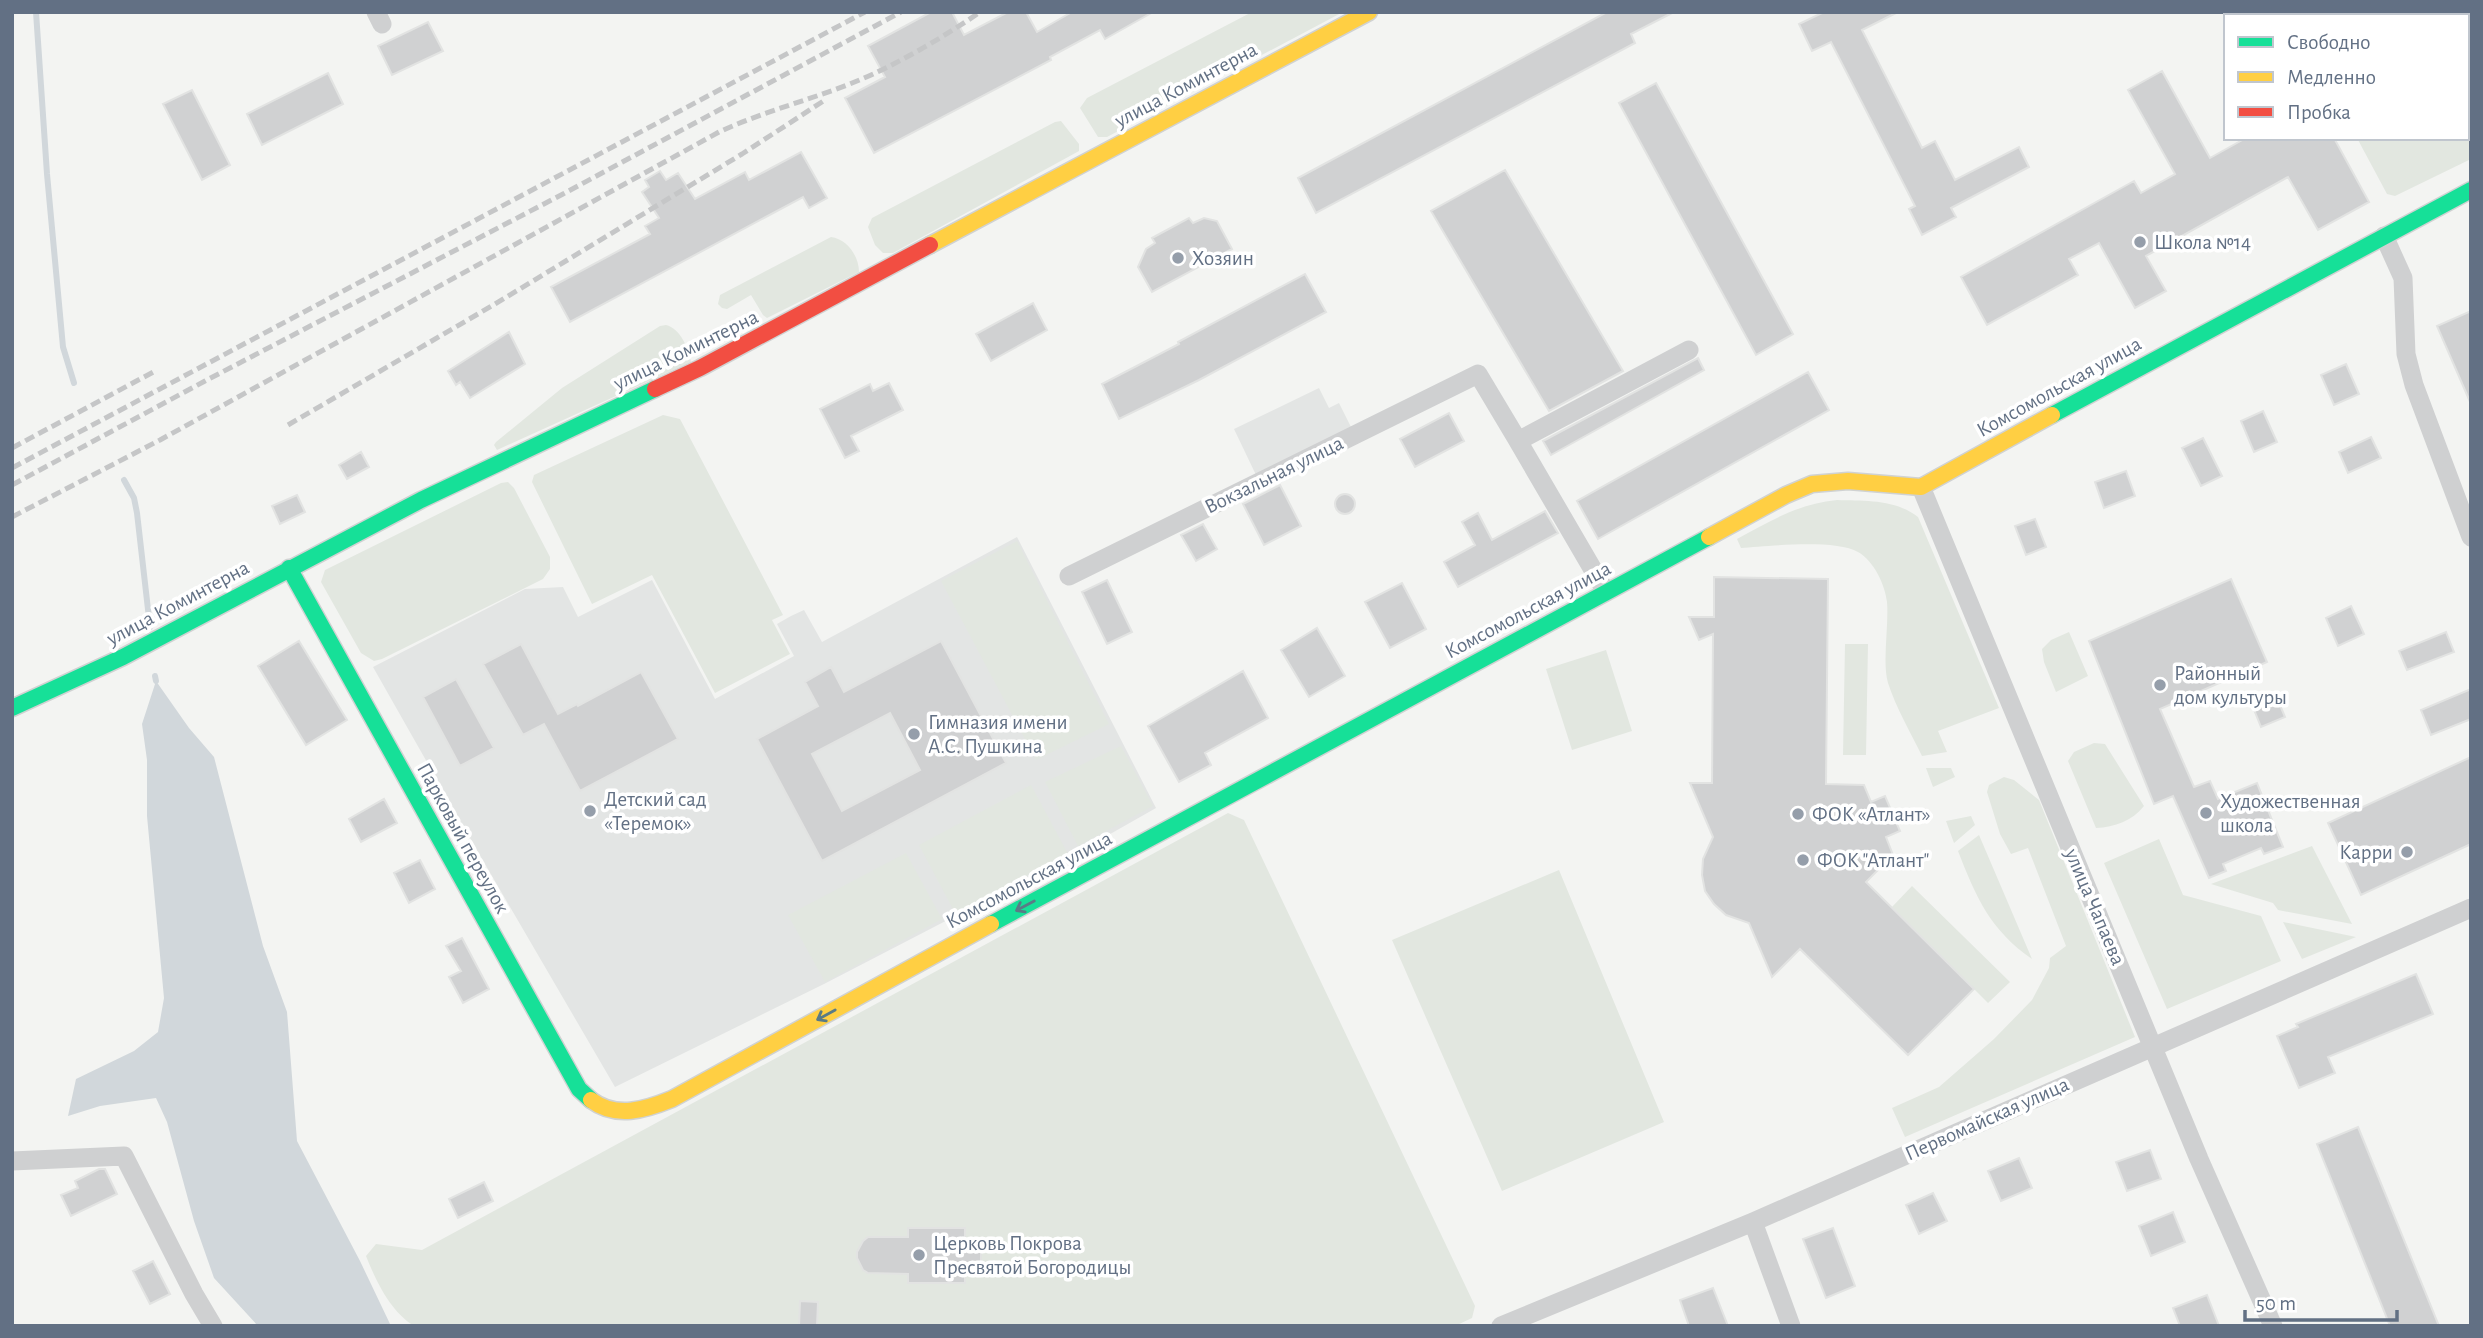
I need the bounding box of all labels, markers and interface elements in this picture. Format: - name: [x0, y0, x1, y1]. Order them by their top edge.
- legend: [2224, 14, 2469, 140]
- text: Свободно: [2287, 32, 2371, 53]
- street label: улица Коминтерна: [1110, 38, 1261, 132]
- text: Медленно: [2287, 67, 2376, 88]
- text: Пробка: [2287, 102, 2351, 123]
- place label: Школа №14: [2154, 232, 2251, 253]
- marker: Школа №14: [2132, 234, 2148, 250]
- place label: Хозяин: [1192, 248, 1254, 269]
- marker: Хозяин: [1170, 250, 1186, 266]
- street label: улица Коминтерна: [609, 306, 762, 395]
- street label: Комсомольская улица: [1973, 333, 2145, 441]
- street label: Вокзальная улица: [1201, 432, 1347, 518]
- street label: улица Коминтерна: [102, 556, 253, 650]
- street label: Комсомольская улица: [1442, 557, 1615, 663]
- place label: Районный дом культуры: [2174, 663, 2287, 708]
- marker: Районный дом культуры: [2152, 677, 2168, 693]
- place label: Гимназия имени А.С. Пушкина: [928, 712, 1068, 757]
- marker: Гимназия имени А.С. Пушкина: [906, 726, 922, 742]
- street label: Парковый переулок: [413, 759, 513, 917]
- place label: Детский сад «Теремок»: [604, 789, 707, 834]
- place label: Художественная школа: [2220, 791, 2361, 836]
- marker: Детский сад «Теремок»: [582, 803, 598, 819]
- place label: ФОК «Атлант»: [1812, 804, 1931, 825]
- marker: Художественная школа: [2198, 805, 2214, 821]
- marker: ФОК «Атлант»: [1790, 806, 1806, 822]
- street label: Комсомольская улица: [943, 827, 1116, 933]
- place label: Карри: [2339, 842, 2393, 863]
- marker: Карри: [2399, 844, 2415, 860]
- street label: улица Чапаева: [2061, 845, 2129, 969]
- place label: ФОК "Атлант": [1817, 850, 1930, 871]
- marker: ФОК "Атлант": [1795, 852, 1811, 868]
- one-way arrow: [1016, 899, 1036, 913]
- one-way arrow: [816, 1009, 837, 1022]
- street label: Первомайская улица: [1902, 1073, 2072, 1165]
- place label: Церковь Покрова Пресвятой Богородицы: [933, 1233, 1131, 1278]
- marker: Церковь Покрова Пресвятой Богородицы: [911, 1247, 927, 1263]
- scale bar: [2245, 1278, 2397, 1322]
- text: 50 m: [2256, 1293, 2296, 1314]

